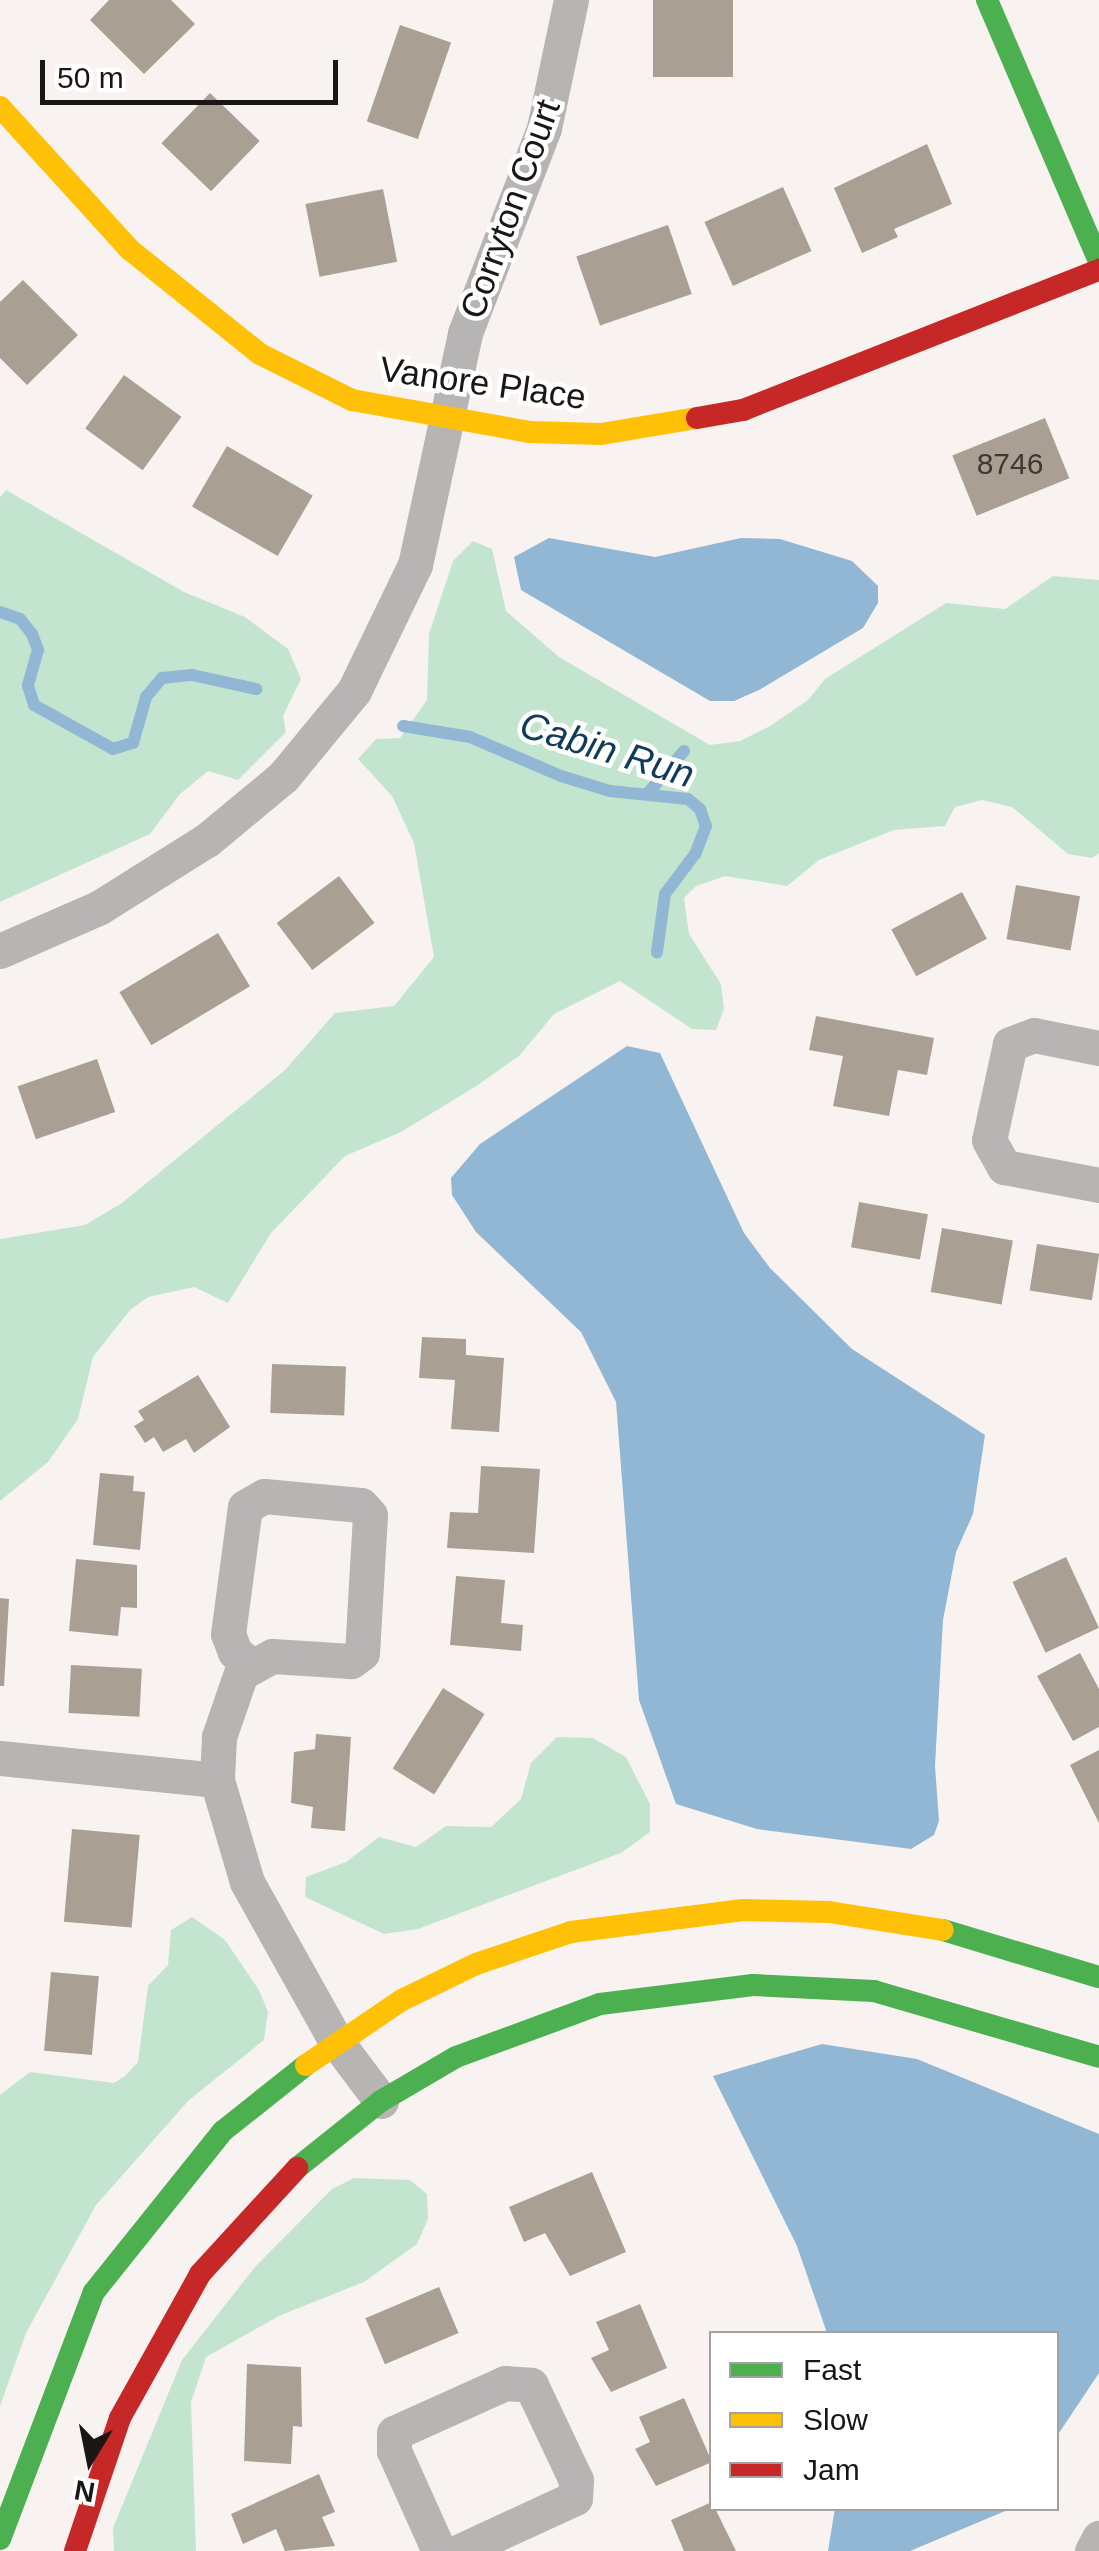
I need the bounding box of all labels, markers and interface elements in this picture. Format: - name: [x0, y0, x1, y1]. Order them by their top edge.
- scale bar: [45, 40, 342, 102]
- text: 50 m: [57, 61, 124, 94]
- street label: Corryton Court: [451, 94, 569, 324]
- street label: Vanore Place: [377, 348, 589, 418]
- house number: 8746: [977, 446, 1043, 482]
- water label: Cabin Run: [514, 702, 700, 798]
- legend: [709, 2331, 1059, 2511]
- text: Fast: [803, 2353, 861, 2386]
- text: Slow: [803, 2403, 868, 2436]
- north arrow: [40, 2411, 140, 2511]
- text: Jam: [803, 2453, 860, 2486]
- text: N: [72, 2474, 97, 2508]

